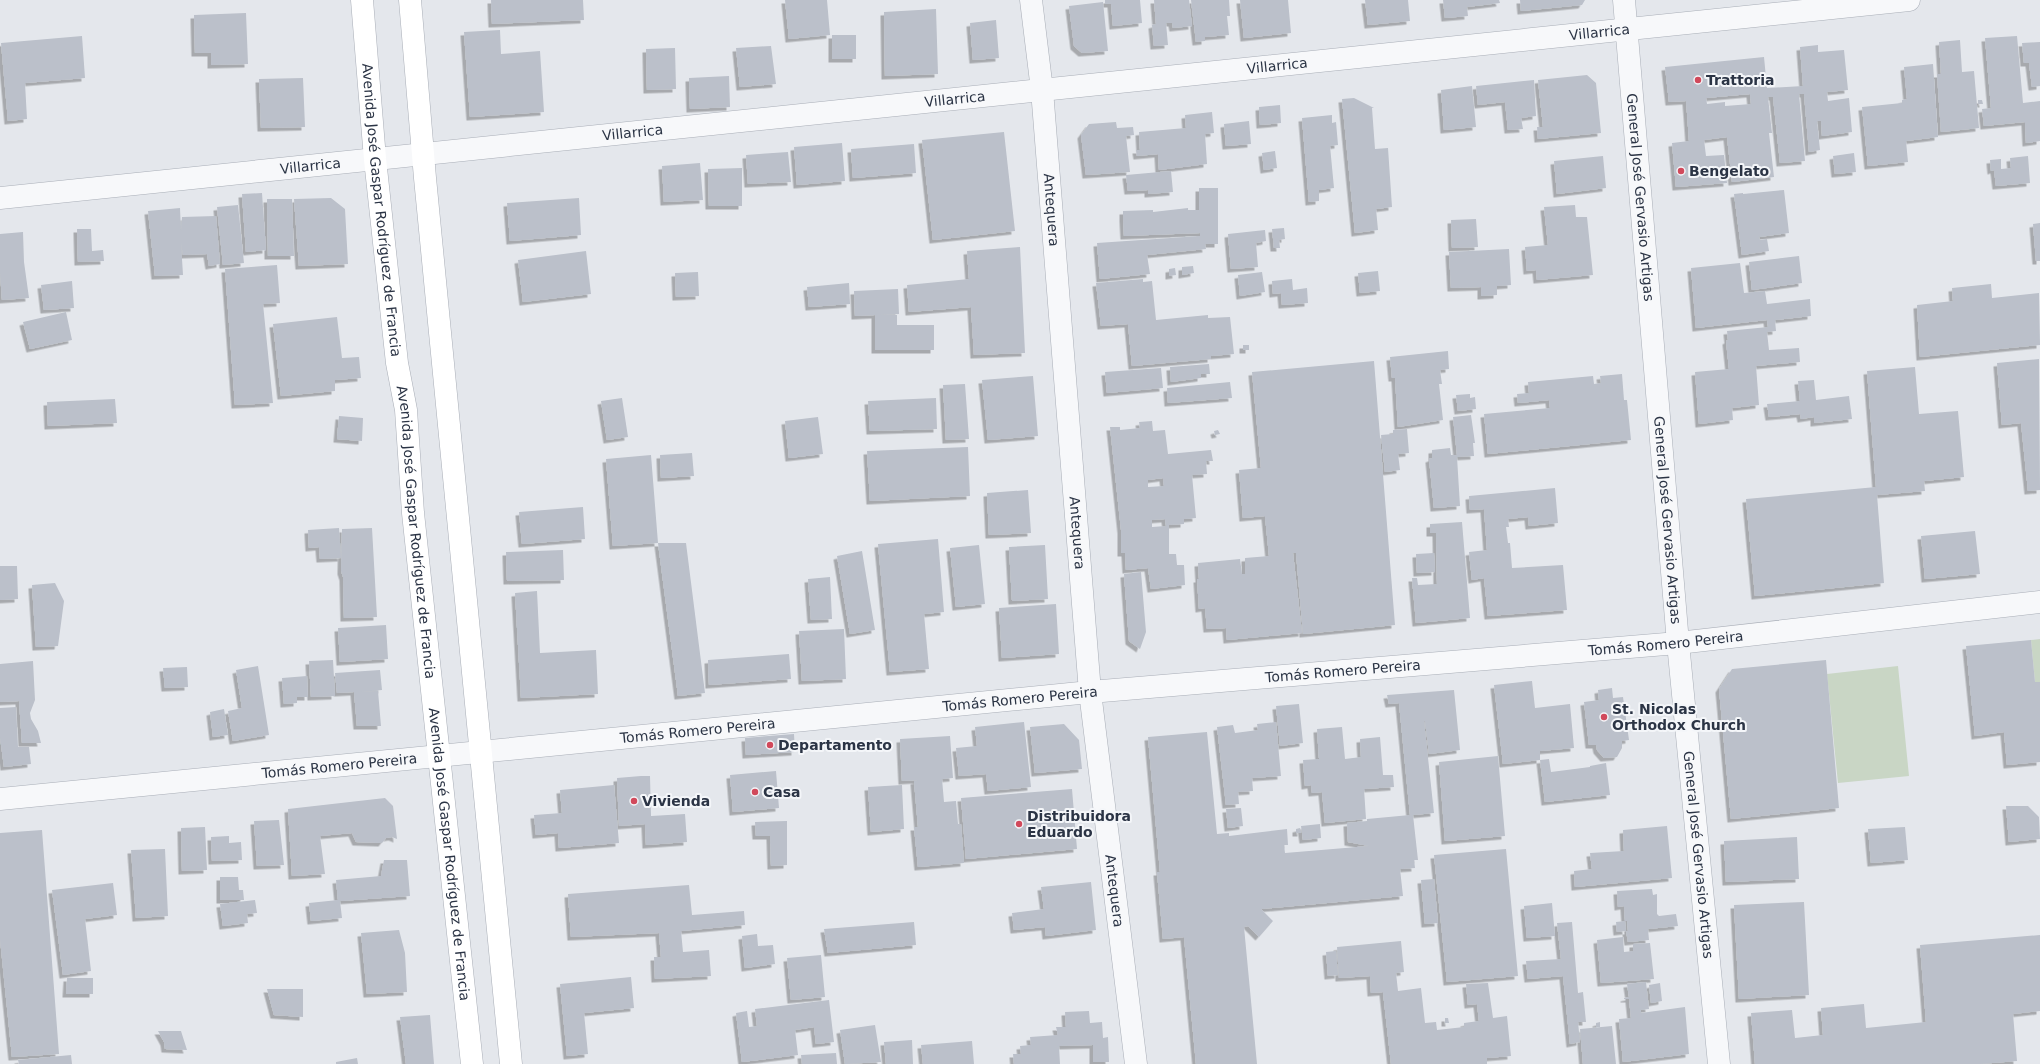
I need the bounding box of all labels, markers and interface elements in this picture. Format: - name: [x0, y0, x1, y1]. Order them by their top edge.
- street label: Villarrica: [1568, 21, 1631, 43]
- street label: Villarrica: [1246, 54, 1308, 77]
- street label: Avenida José Gaspar Rodríguez de Francia: [359, 63, 404, 358]
- place label: Trattoria: [1706, 72, 1775, 88]
- marker: Trattoria: [1693, 75, 1703, 85]
- street label: Villarrica: [924, 88, 986, 110]
- street label: General José Gervasio Artigas: [1624, 93, 1657, 302]
- street label: Villarrica: [601, 121, 664, 143]
- street label: Villarrica: [279, 155, 342, 177]
- place label: Bengelato: [1689, 163, 1770, 179]
- marker: Bengelato: [1676, 166, 1686, 176]
- street label: Antequera: [1041, 173, 1062, 247]
- street label: Avenida José Gaspar Rodríguez de Francia: [393, 384, 439, 680]
- street label: General José Gervasio Artigas: [1651, 416, 1684, 625]
- street label: Antequera: [1066, 496, 1088, 570]
- street label: Tomás Romero Pereira: [1586, 628, 1744, 659]
- street label: Tomás Romero Pereira: [1263, 656, 1421, 685]
- street label: Tomás Romero Pereira: [941, 683, 1098, 715]
- place label: St. Nicolas Orthodox Church: [1612, 701, 1746, 733]
- street label: Avenida José Gaspar Rodríguez de Francia: [426, 707, 473, 1002]
- marker: St. Nicolas Orthodox Church: [1599, 712, 1609, 722]
- street label: Tomás Romero Pereira: [618, 715, 776, 746]
- place label: Departamento: [778, 737, 892, 753]
- marker: Departamento: [765, 740, 775, 750]
- street label: Tomás Romero Pereira: [260, 750, 418, 781]
- street label: General José Gervasio Artigas: [1681, 750, 1717, 959]
- place label: Casa: [763, 784, 801, 800]
- marker: Casa: [750, 787, 760, 797]
- place label: Vivienda: [642, 793, 710, 809]
- marker: Vivienda: [629, 796, 639, 806]
- place label: Distribuidora Eduardo: [1027, 808, 1131, 840]
- marker: Distribuidora Eduardo: [1014, 819, 1024, 829]
- street label: Antequera: [1102, 854, 1127, 928]

